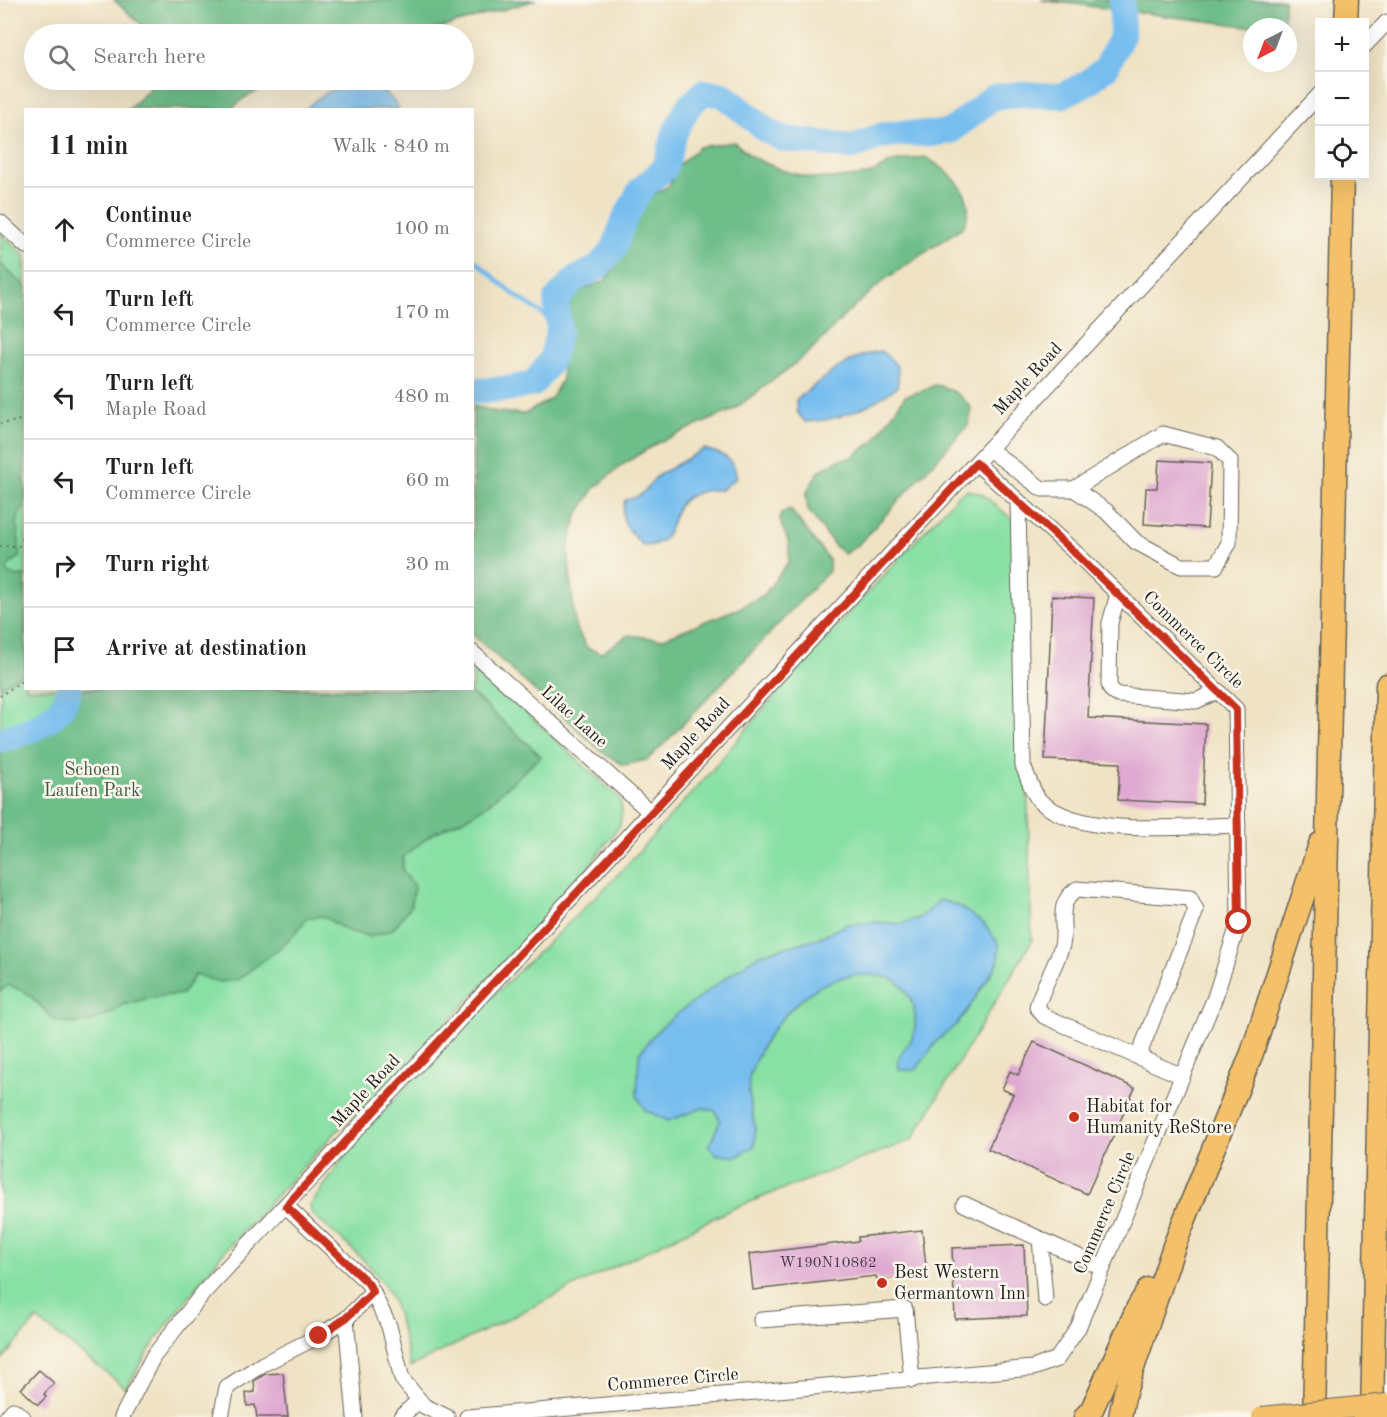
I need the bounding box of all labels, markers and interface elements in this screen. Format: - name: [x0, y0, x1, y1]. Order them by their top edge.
- north arrow: [1243, 18, 1297, 72]
- map controls: [1315, 18, 1369, 180]
- button: +: [1315, 18, 1369, 72]
- search box: [24, 24, 474, 90]
- icon: search: [45, 41, 78, 74]
- text: Search here: [93, 46, 206, 68]
- button: −: [1315, 72, 1369, 126]
- button: locate: [1315, 126, 1369, 180]
- text: 11 min: [48, 134, 128, 160]
- text: Walk · 840 m: [331, 137, 450, 157]
- text: Continue: [105, 205, 192, 227]
- icon: ahead: [48, 213, 81, 246]
- text: 100 m: [394, 219, 450, 239]
- text: Commerce Circle: [105, 232, 251, 252]
- text: Turn left: [105, 289, 194, 311]
- icon: left: [48, 297, 81, 330]
- text: 170 m: [394, 303, 450, 323]
- text: Commerce Circle: [105, 316, 251, 336]
- street label: Maple Road: [990, 339, 1066, 419]
- text: Turn left: [105, 373, 194, 395]
- icon: left: [48, 381, 81, 414]
- text: 480 m: [394, 387, 450, 407]
- text: Maple Road: [105, 400, 207, 420]
- text: Turn left: [105, 457, 194, 479]
- icon: left: [48, 465, 81, 498]
- text: 60 m: [405, 471, 450, 491]
- text: Commerce Circle: [105, 484, 251, 504]
- icon: right: [48, 549, 81, 582]
- text: Turn right: [105, 554, 209, 576]
- text: 30 m: [405, 555, 450, 575]
- street label: Commerce Circle: [1139, 588, 1247, 692]
- icon: arrive: [48, 633, 81, 666]
- text: Arrive at destination: [105, 638, 307, 660]
- street label: Lilac Lane: [537, 683, 611, 751]
- street label: Maple Road: [658, 694, 734, 774]
- park label: Schoen Laufen Park: [44, 761, 140, 800]
- route start: [1225, 908, 1251, 934]
- street label: Maple Road: [328, 1051, 404, 1131]
- place label: Habitat for Humanity ReStore: [1086, 1098, 1232, 1137]
- marker: Habitat for Humanity ReStore: [1067, 1110, 1081, 1124]
- street label: Commerce Circle: [1071, 1149, 1139, 1277]
- house number: W190N10862: [779, 1256, 877, 1271]
- place label: Best Western Germantown Inn: [894, 1264, 1026, 1303]
- marker: Best Western Germantown Inn: [875, 1276, 889, 1290]
- route end: [305, 1322, 331, 1348]
- street label: Commerce Circle: [607, 1365, 739, 1395]

